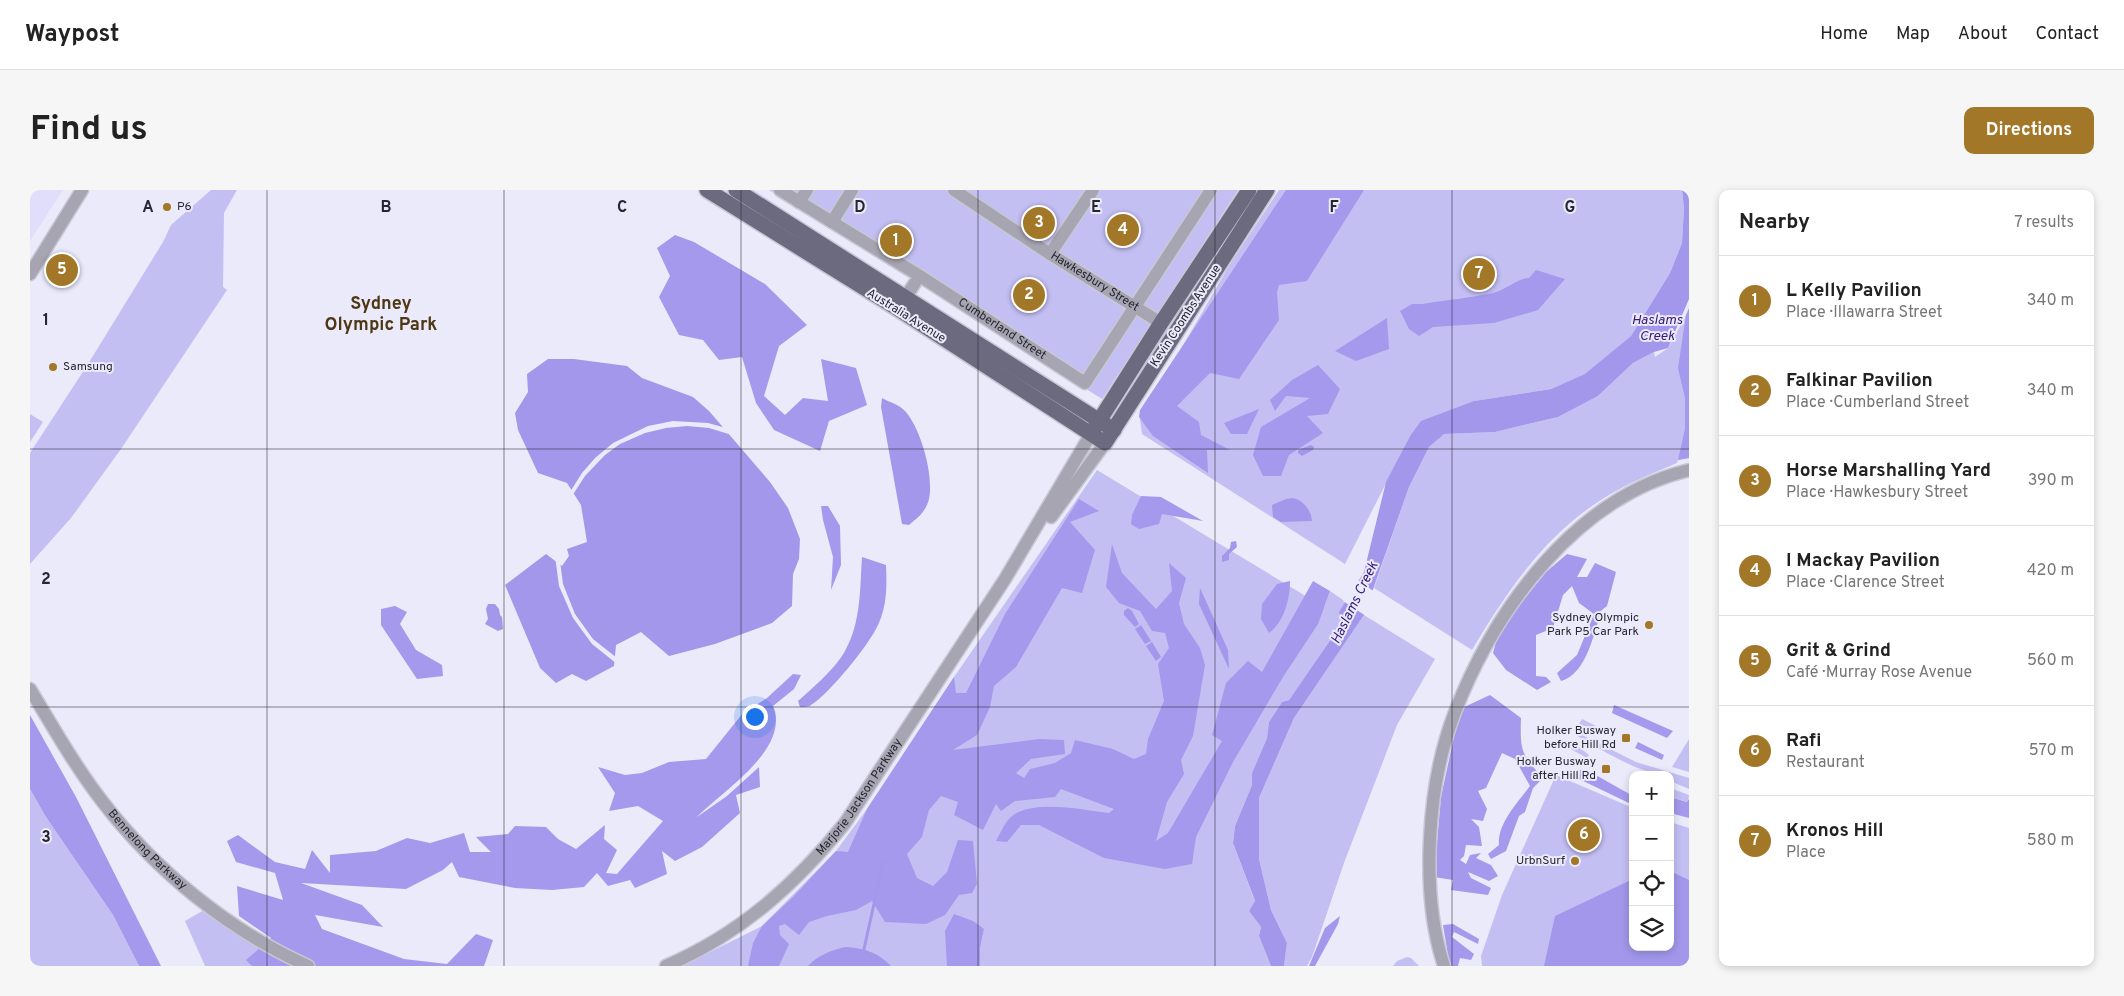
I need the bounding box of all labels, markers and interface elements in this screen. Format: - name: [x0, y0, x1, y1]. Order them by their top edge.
- text: Waypost: [25, 20, 119, 50]
- text: Home: [1820, 23, 1868, 46]
- text: Map: [1896, 23, 1930, 46]
- text: About: [1958, 23, 2007, 46]
- text: Contact: [2035, 23, 2099, 46]
- button: Directions: [1964, 107, 2094, 154]
- text: Find us: [30, 108, 148, 152]
- text: A: [142, 198, 154, 218]
- text: B: [380, 198, 392, 218]
- text: C: [617, 198, 627, 218]
- text: D: [854, 198, 866, 218]
- text: E: [1091, 198, 1101, 218]
- text: F: [1329, 198, 1339, 218]
- text: G: [1565, 198, 1575, 218]
- place label: P6: [177, 199, 192, 215]
- marker: P6: [161, 201, 173, 213]
- pin: 3: [1023, 204, 1055, 242]
- text: Nearby: [1739, 209, 1810, 236]
- pin: 4: [1107, 211, 1139, 249]
- text: 7 results: [2014, 213, 2074, 233]
- pin: 1: [880, 222, 912, 260]
- street label: Hawkesbury Street: [1047, 248, 1142, 315]
- pin: 5: [46, 251, 78, 289]
- pin: 7: [1463, 255, 1495, 293]
- street label: Kevin Coombs Avenue: [1147, 262, 1225, 370]
- pin: 2: [1013, 276, 1045, 314]
- text: L Kelly Pavilion: [1786, 279, 1922, 303]
- street label: Australia Avenue: [864, 285, 948, 347]
- text: 1: [1752, 291, 1758, 311]
- text: 340 m: [2027, 291, 2074, 311]
- district label: Sydney Olympic Park: [325, 293, 437, 337]
- street label: Cumberland Street: [955, 295, 1049, 364]
- text: Place · Illawarra Street: [1786, 303, 1943, 323]
- text: 1: [43, 311, 49, 331]
- water label: Haslams Creek: [1631, 312, 1683, 345]
- place label: Samsung: [63, 359, 113, 375]
- marker: Samsung: [47, 361, 59, 373]
- text: Falkinar Pavilion: [1786, 369, 1933, 393]
- text: 2: [1750, 381, 1760, 401]
- text: 340 m: [2027, 381, 2074, 401]
- text: Place · Cumberland Street: [1786, 393, 1969, 413]
- text: Horse Marshalling Yard: [1786, 459, 1991, 483]
- text: 3: [1750, 471, 1760, 491]
- text: 390 m: [2028, 471, 2074, 491]
- text: Place · Hawkesbury Street: [1786, 483, 1968, 503]
- text: I Mackay Pavilion: [1786, 549, 1940, 573]
- water label: Haslams Creek: [1328, 558, 1383, 647]
- text: 4: [1750, 561, 1760, 581]
- text: 420 m: [2027, 561, 2074, 581]
- text: 2: [41, 570, 51, 590]
- text: Place · Clarence Street: [1786, 573, 1945, 593]
- place label: Sydney Olympic Park P5 Car Park: [1547, 610, 1639, 640]
- marker: Sydney Olympic Park P5 Car Park: [1643, 619, 1655, 631]
- text: Grit & Grind: [1786, 639, 1891, 663]
- text: 5: [1750, 651, 1760, 671]
- text: 560 m: [2027, 651, 2074, 671]
- text: Café · Murray Rose Avenue: [1786, 663, 1972, 683]
- your location: [742, 704, 768, 730]
- place label: Holker Busway before Hill Rd: [1536, 723, 1616, 753]
- text: Rafi: [1786, 729, 1821, 753]
- marker: Holker Busway before Hill Rd: [1620, 732, 1632, 744]
- street label: Marjorie Jackson Parkway: [813, 735, 906, 859]
- text: 6: [1750, 741, 1760, 761]
- text: 570 m: [2029, 741, 2074, 761]
- text: Restaurant: [1786, 753, 1865, 773]
- place label: Holker Busway after Hill Rd: [1516, 754, 1596, 784]
- marker: Holker Busway after Hill Rd: [1600, 763, 1612, 775]
- map controls: [1629, 771, 1674, 951]
- button: +: [1629, 771, 1674, 816]
- street label: Bennelong Parkway: [104, 806, 190, 894]
- pin: 6: [1568, 816, 1600, 854]
- button: −: [1629, 816, 1674, 861]
- text: Kronos Hill: [1786, 819, 1884, 843]
- text: 3: [41, 828, 51, 848]
- text: 7: [1751, 831, 1759, 851]
- text: 580 m: [2027, 831, 2074, 851]
- text: Place: [1786, 843, 1826, 863]
- place label: UrbnSurf: [1516, 853, 1565, 869]
- marker: UrbnSurf: [1569, 855, 1581, 867]
- button: locate: [1629, 861, 1674, 906]
- button: layers: [1629, 906, 1674, 951]

